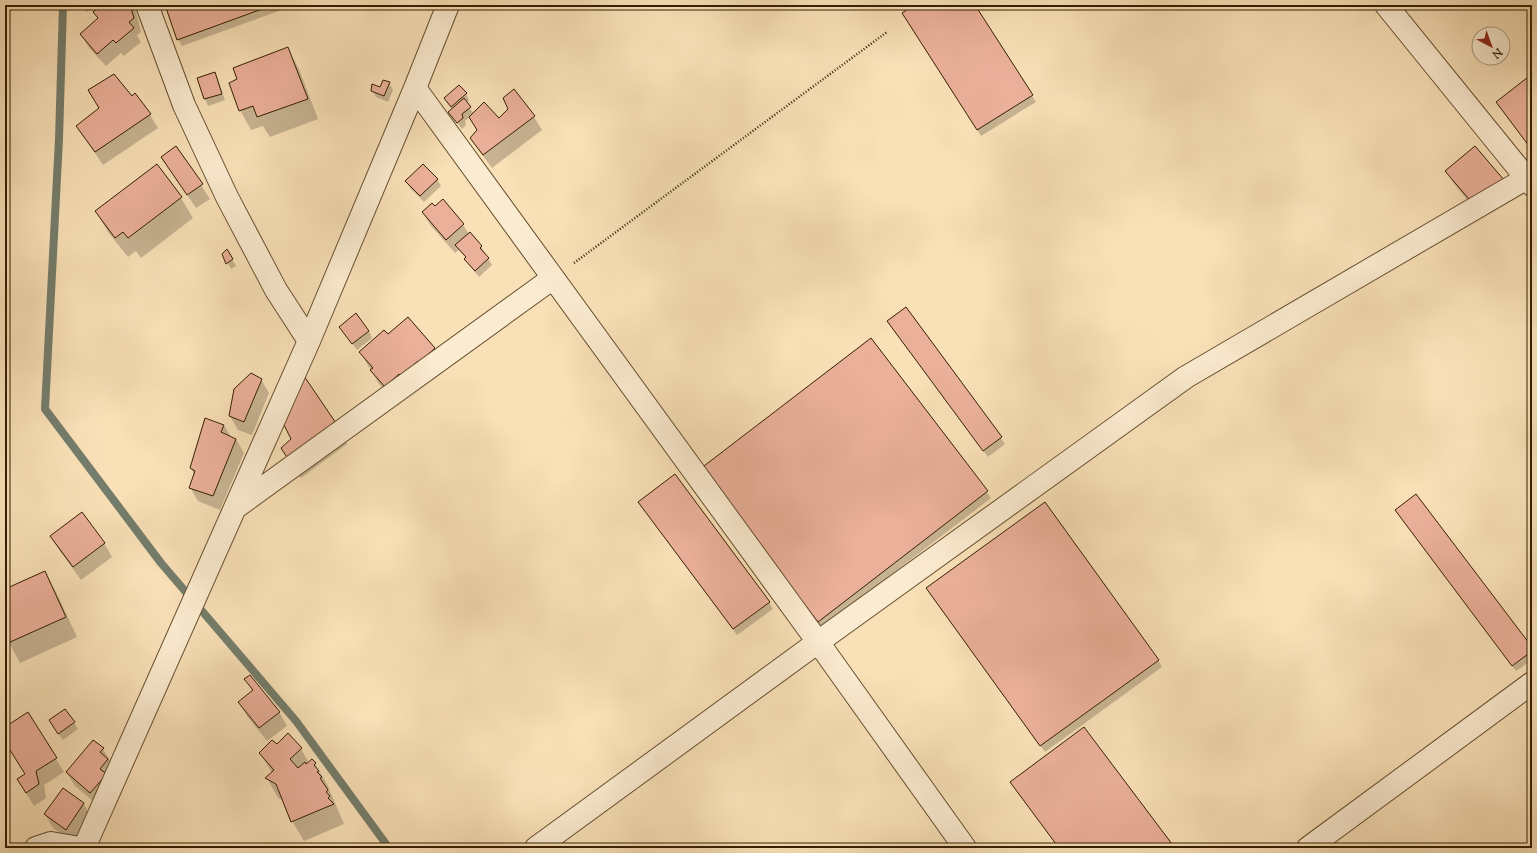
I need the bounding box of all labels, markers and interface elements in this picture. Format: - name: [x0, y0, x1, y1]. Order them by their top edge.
- north arrow: [1471, 26, 1511, 66]
- text: N: [1488, 43, 1506, 62]

